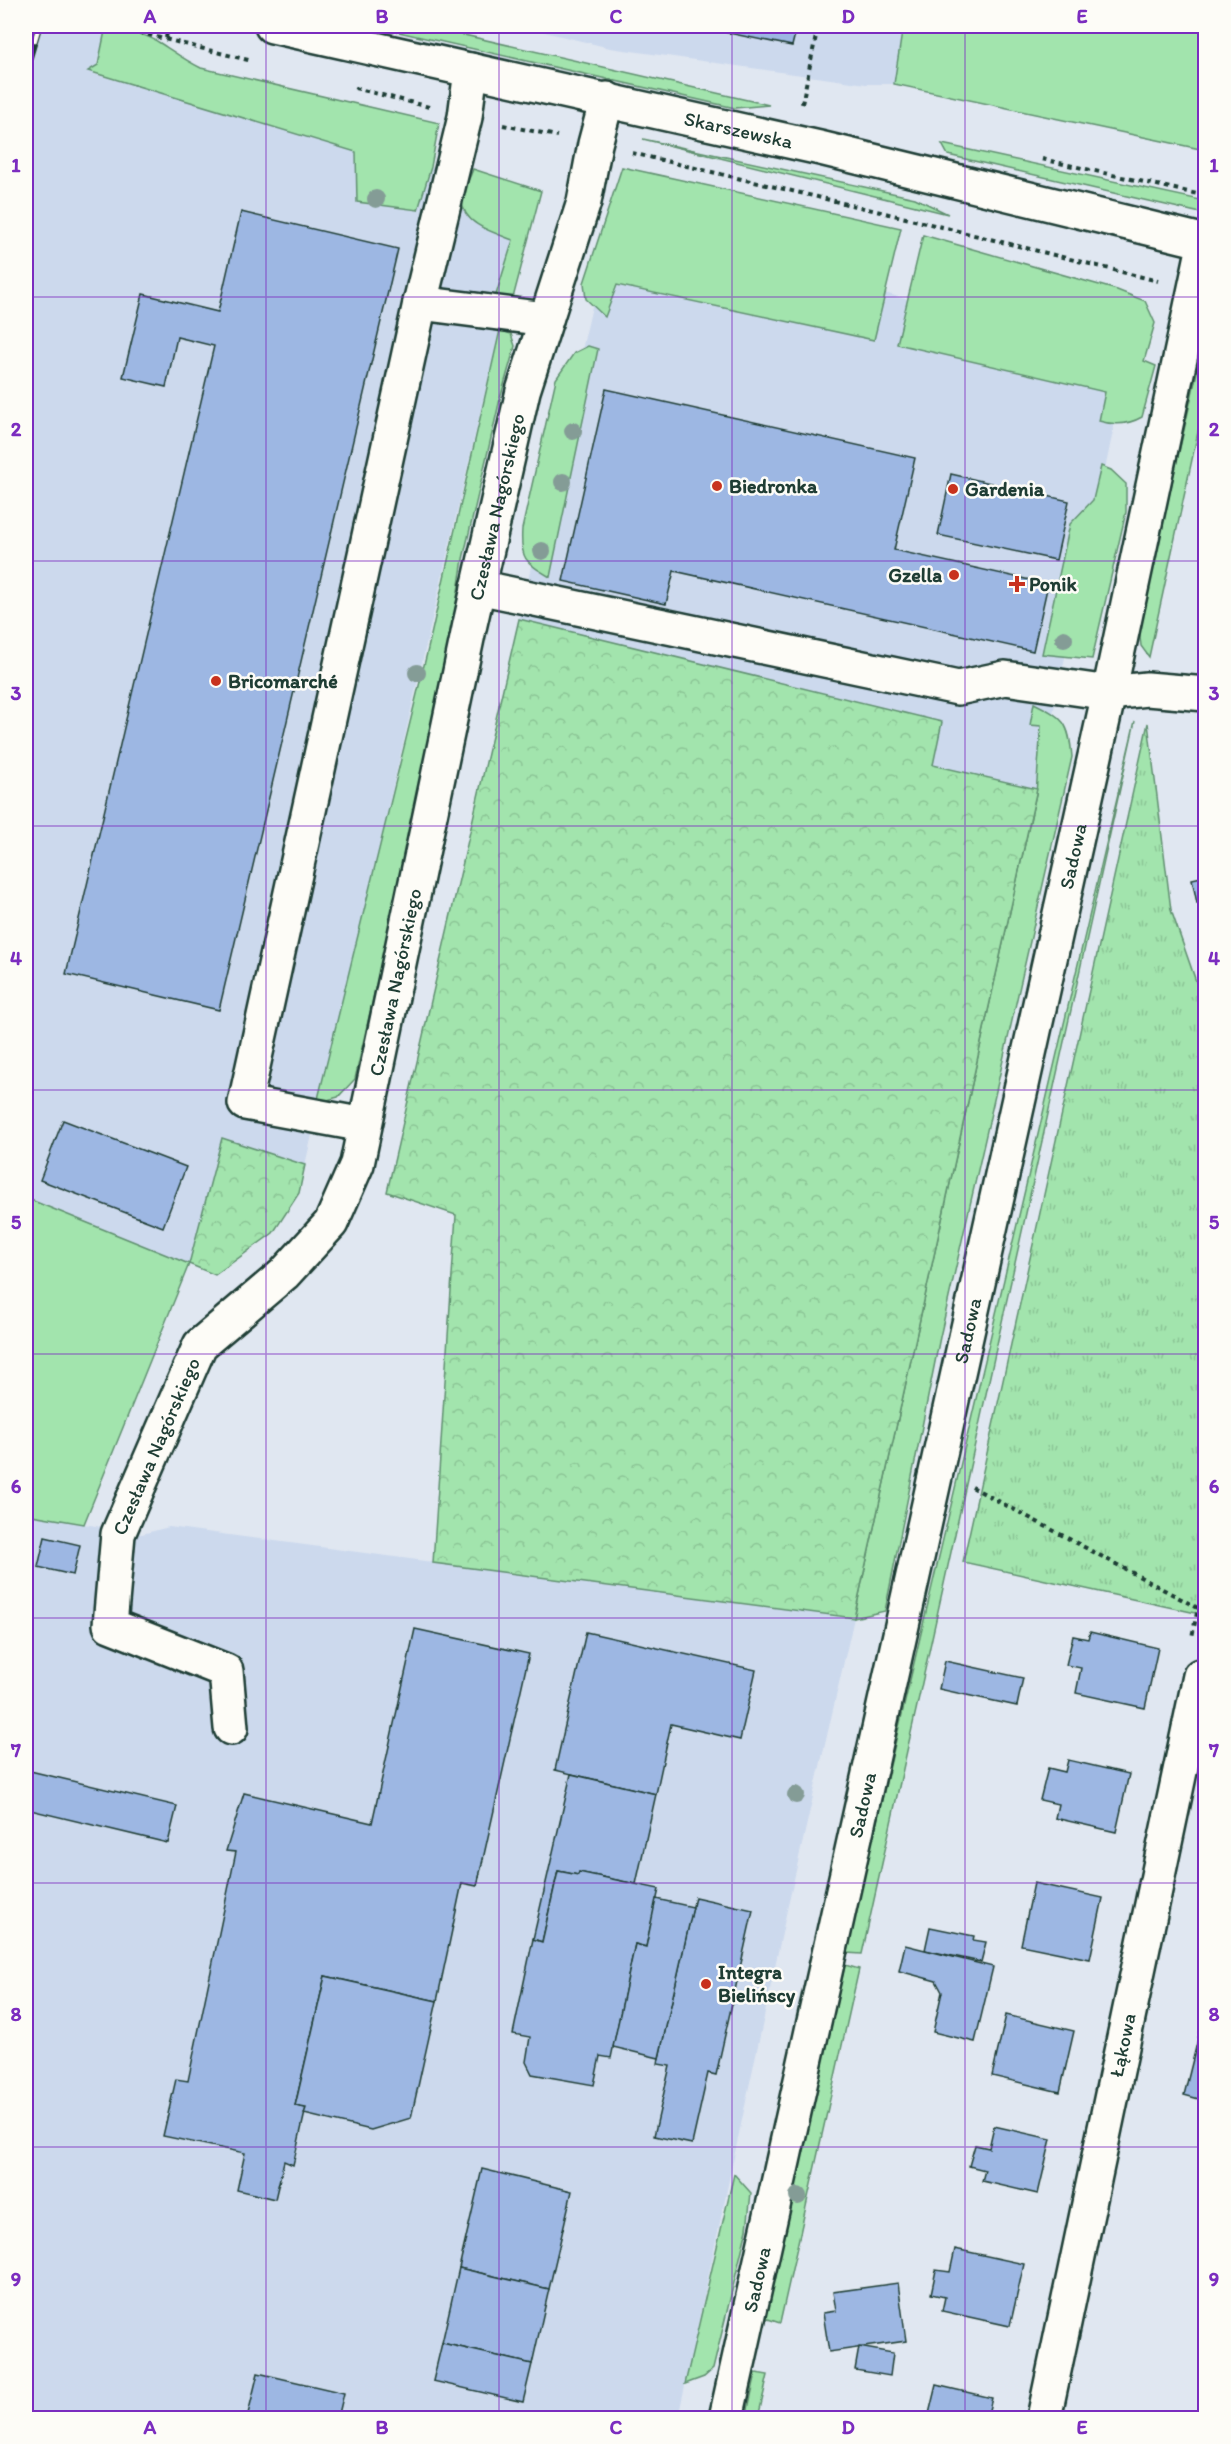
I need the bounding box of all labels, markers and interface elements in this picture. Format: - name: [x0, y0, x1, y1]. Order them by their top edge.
- text: A: [143, 4, 157, 28]
- text: B: [376, 4, 389, 28]
- text: C: [610, 4, 623, 28]
- text: D: [841, 4, 855, 28]
- text: E: [1076, 4, 1088, 28]
- street label: Skarszewska: [682, 106, 796, 154]
- text: 1: [11, 153, 21, 177]
- text: 1: [1209, 153, 1219, 177]
- street label: Czesława Nagórskiego: [464, 411, 530, 603]
- text: 2: [11, 417, 22, 441]
- text: 2: [1209, 417, 1220, 441]
- place label: Biedronka: [729, 474, 818, 498]
- place label: Gardenia: [965, 477, 1045, 501]
- marker: Biedronka: [710, 479, 724, 493]
- marker: Gardenia: [946, 482, 960, 496]
- place label: Gzella: [888, 563, 942, 587]
- marker: Gzella: [947, 568, 961, 582]
- place label: Ponik: [1029, 572, 1077, 596]
- marker: Ponik: [1010, 577, 1024, 591]
- place label: Bricomarché: [228, 669, 338, 693]
- marker: Bricomarché: [209, 674, 223, 688]
- text: 3: [11, 681, 22, 705]
- text: 3: [1209, 681, 1220, 705]
- street label: Sadowa: [1054, 820, 1092, 891]
- street label: Czesława Nagórskiego: [364, 886, 426, 1078]
- text: 4: [10, 946, 22, 970]
- text: 4: [1208, 946, 1220, 970]
- text: 5: [11, 1210, 22, 1234]
- text: 5: [1209, 1210, 1220, 1234]
- street label: Sadowa: [948, 1295, 987, 1366]
- street label: Czesława Nagórskiego: [107, 1354, 205, 1539]
- text: 6: [11, 1474, 22, 1498]
- text: 6: [1209, 1474, 1220, 1498]
- text: 7: [10, 1738, 21, 1762]
- text: 7: [1208, 1738, 1219, 1762]
- street label: Sadowa: [843, 1769, 881, 1840]
- place label: Integra Bielińscy: [718, 1960, 796, 2008]
- marker: Integra Bielińscy: [699, 1977, 713, 1991]
- text: 8: [11, 2002, 22, 2026]
- text: 8: [1209, 2002, 1220, 2026]
- street label: Łąkowa: [1104, 2011, 1141, 2079]
- street label: Sadowa: [738, 2244, 776, 2315]
- text: 9: [11, 2267, 21, 2291]
- text: 9: [1209, 2267, 1219, 2291]
- text: A: [143, 2415, 157, 2439]
- text: B: [376, 2415, 389, 2439]
- text: C: [610, 2415, 623, 2439]
- text: D: [841, 2415, 855, 2439]
- text: E: [1076, 2415, 1088, 2439]

